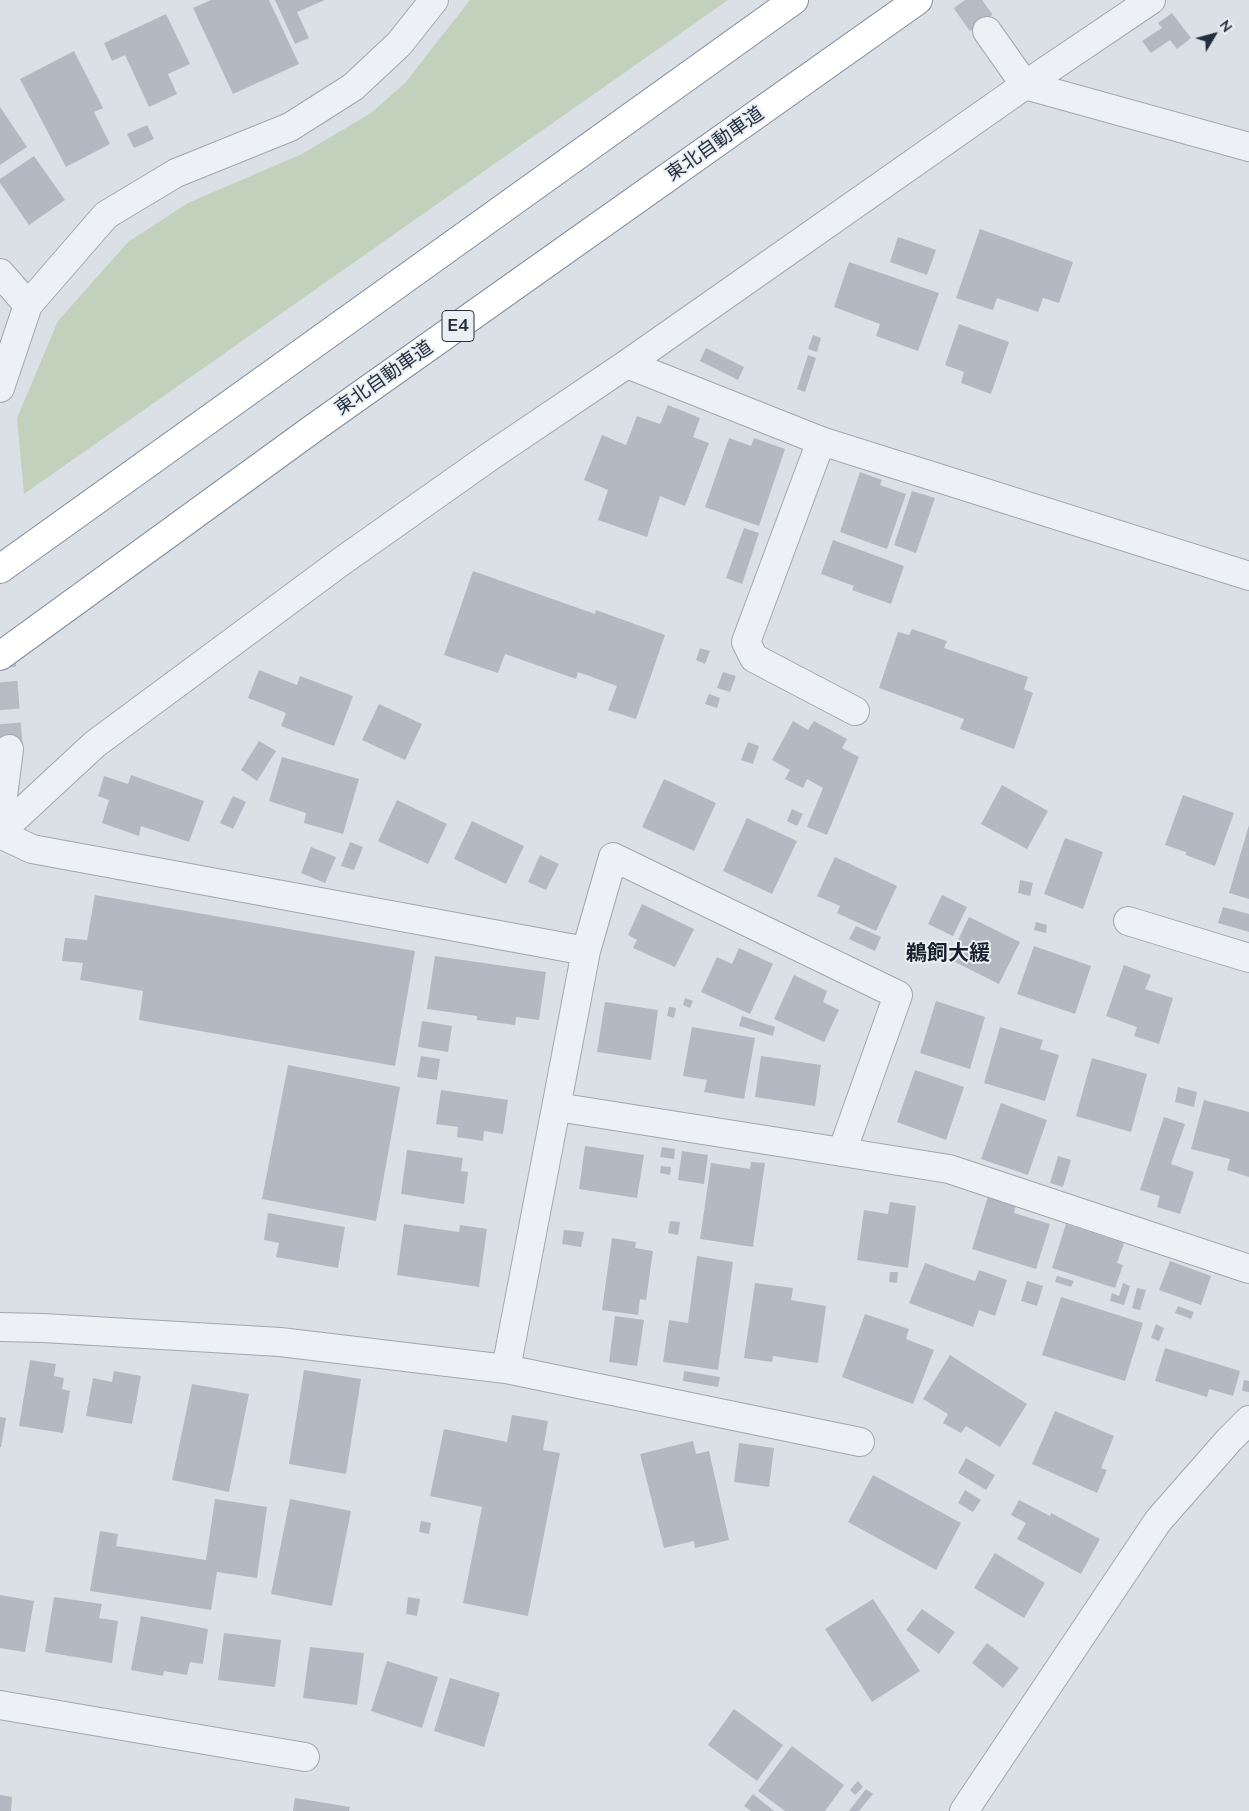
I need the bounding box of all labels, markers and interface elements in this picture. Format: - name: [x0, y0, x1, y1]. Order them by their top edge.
- north arrow: [1189, 10, 1239, 60]
- text: N: [1216, 16, 1236, 36]
- street label: 東北自動車道: [662, 102, 768, 186]
- road number: E4: [442, 310, 474, 342]
- street label: 東北自動車道: [331, 336, 437, 420]
- district label: 鵜飼大緩: [906, 941, 990, 967]

